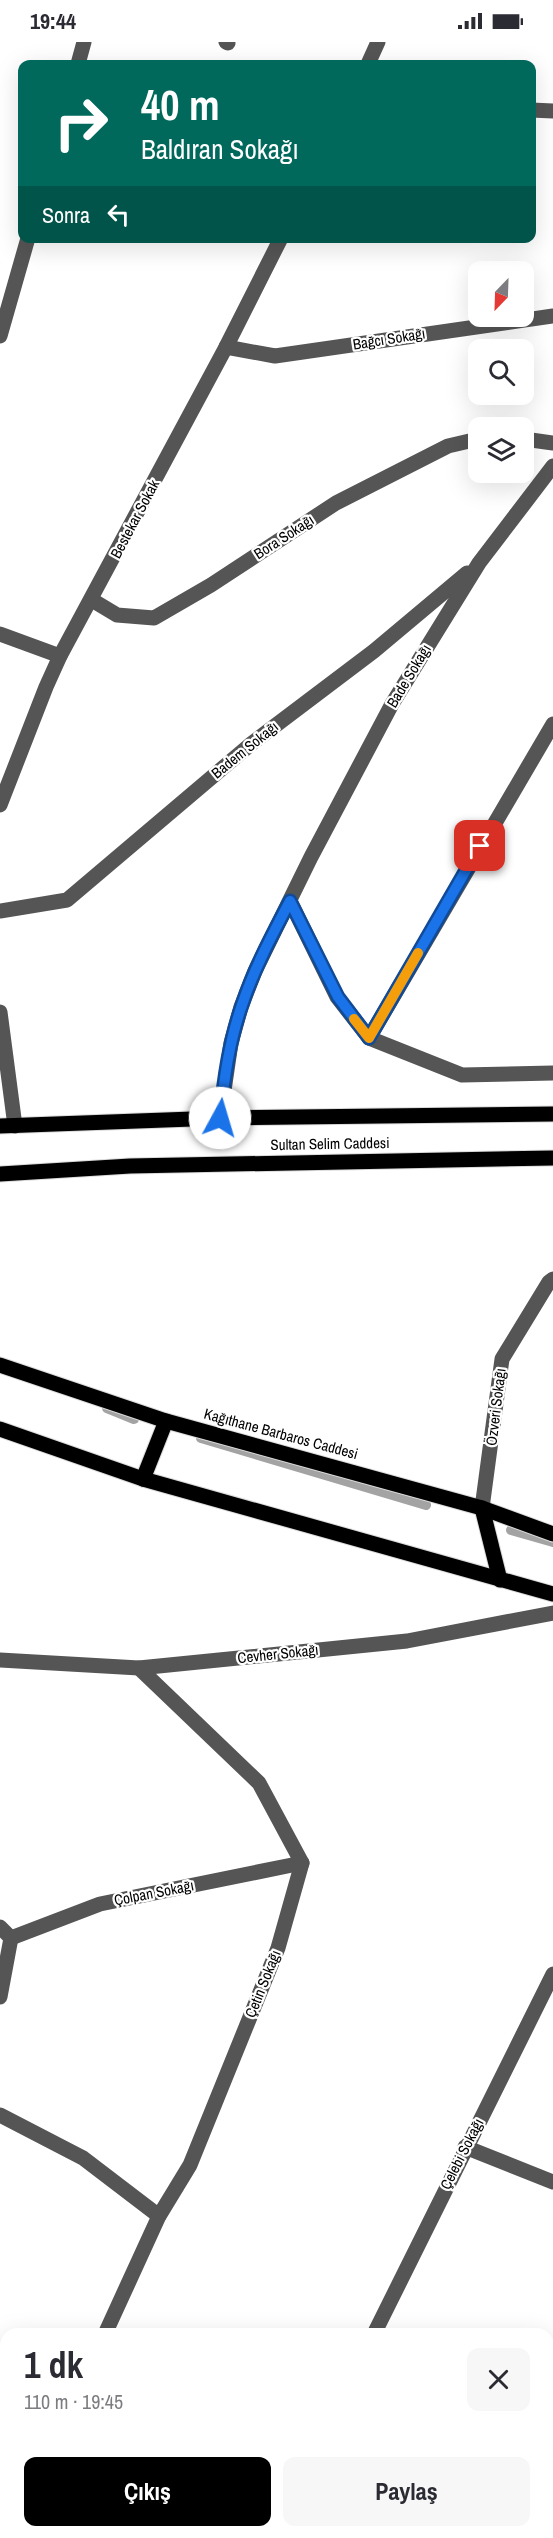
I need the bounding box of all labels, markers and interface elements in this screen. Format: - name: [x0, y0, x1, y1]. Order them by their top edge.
- text: 19:44: [30, 6, 76, 36]
- text: 40 m: [141, 77, 220, 133]
- icon: right: [42, 84, 120, 162]
- text: Baldıran Sokağı: [141, 131, 299, 167]
- icon: left: [102, 198, 135, 231]
- text: Sonra: [42, 200, 90, 230]
- north arrow: [468, 261, 534, 327]
- map controls: [468, 261, 534, 483]
- street label: Bağcı Sokağı: [351, 322, 427, 355]
- button: search: [468, 339, 534, 405]
- button: layers: [468, 417, 534, 483]
- street label: Bestekar Sokak: [105, 475, 164, 562]
- street label: Bora Sokağı: [250, 509, 318, 564]
- street label: Bade Sokağı: [381, 640, 436, 711]
- street label: Badem Sokağı: [207, 716, 283, 783]
- pin: [454, 820, 505, 871]
- icon: arrive: [463, 829, 496, 862]
- position arrow: [188, 1086, 252, 1150]
- street label: Sultan Selim Caddesi: [270, 1132, 390, 1155]
- street label: Özveri Sokağı: [480, 1367, 511, 1447]
- street label: Kağıthane Barbaros Caddesi: [202, 1403, 360, 1464]
- street label: Cevher Sokağı: [236, 1639, 320, 1668]
- street label: Çolpan Sokağı: [112, 1875, 196, 1911]
- street label: Çetin Sokağı: [239, 1947, 286, 2021]
- street label: Çelebi Sokağı: [435, 2115, 488, 2193]
- text: 1 dk: [24, 2341, 83, 2389]
- button: close: [467, 2348, 530, 2411]
- text: 110 m · 19:45: [24, 2388, 123, 2415]
- button: Çıkış: [24, 2457, 271, 2526]
- button: Paylaş: [283, 2457, 530, 2526]

